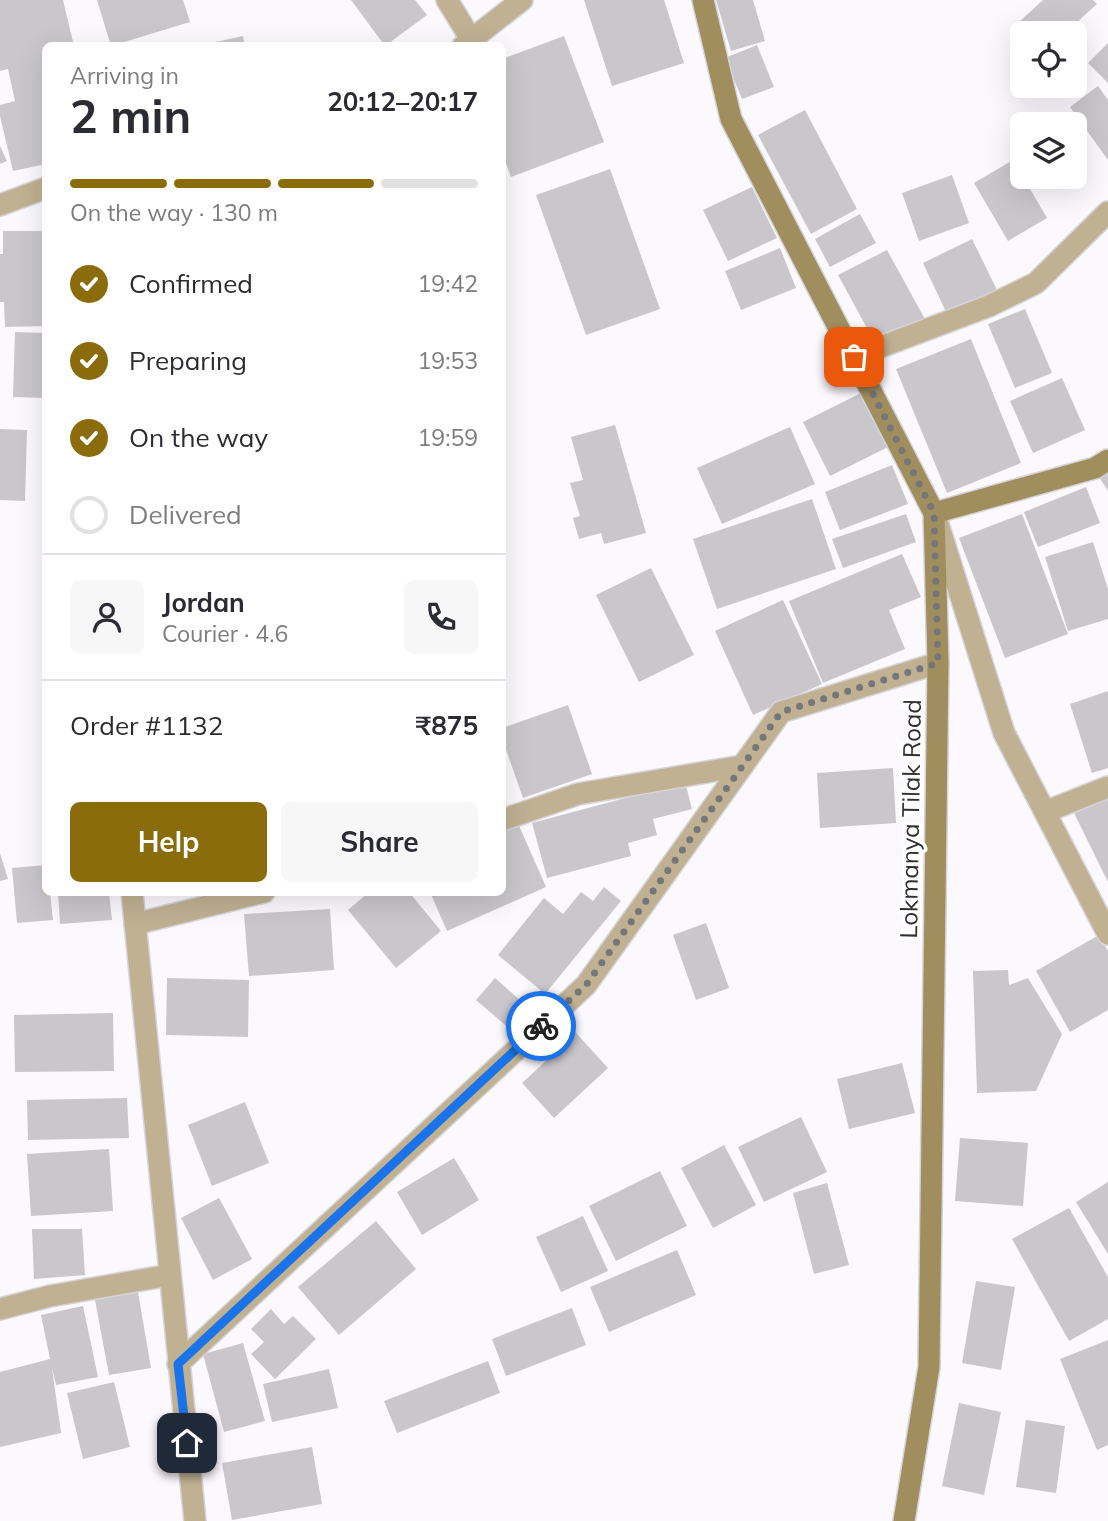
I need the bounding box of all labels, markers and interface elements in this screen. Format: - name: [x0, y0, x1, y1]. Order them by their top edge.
- map controls: [1010, 21, 1087, 189]
- button: locate: [1010, 21, 1087, 98]
- text: Arriving in: [70, 61, 179, 90]
- text: 20:12–20:17: [327, 85, 478, 118]
- text: 2 min: [70, 87, 191, 145]
- button: layers: [1010, 112, 1087, 189]
- text: On the way · 130 m: [70, 198, 278, 227]
- icon: check: [70, 265, 108, 303]
- text: Confirmed: [129, 267, 253, 300]
- text: 19:42: [418, 269, 478, 298]
- pin: [824, 327, 884, 387]
- icon: bag: [835, 338, 873, 376]
- icon: check: [70, 342, 108, 380]
- text: Preparing: [129, 344, 247, 377]
- text: 19:53: [418, 346, 478, 375]
- icon: check: [70, 419, 108, 457]
- text: On the way: [129, 421, 268, 454]
- text: 19:59: [418, 423, 478, 452]
- text: Delivered: [129, 498, 242, 531]
- button: person: [70, 580, 144, 654]
- button: phone: [404, 580, 478, 654]
- text: Jordan: [162, 586, 245, 619]
- text: Courier · 4.6: [162, 619, 288, 648]
- street label: Lokmanya Tilak Road: [893, 699, 927, 939]
- text: Order #1132: [70, 709, 223, 742]
- text: ₹875: [416, 709, 478, 742]
- button: Help: [70, 802, 267, 882]
- button: Share: [281, 802, 478, 882]
- courier: [506, 991, 576, 1061]
- icon: bike: [522, 1007, 560, 1045]
- pin: [157, 1413, 217, 1473]
- icon: home: [168, 1424, 206, 1462]

